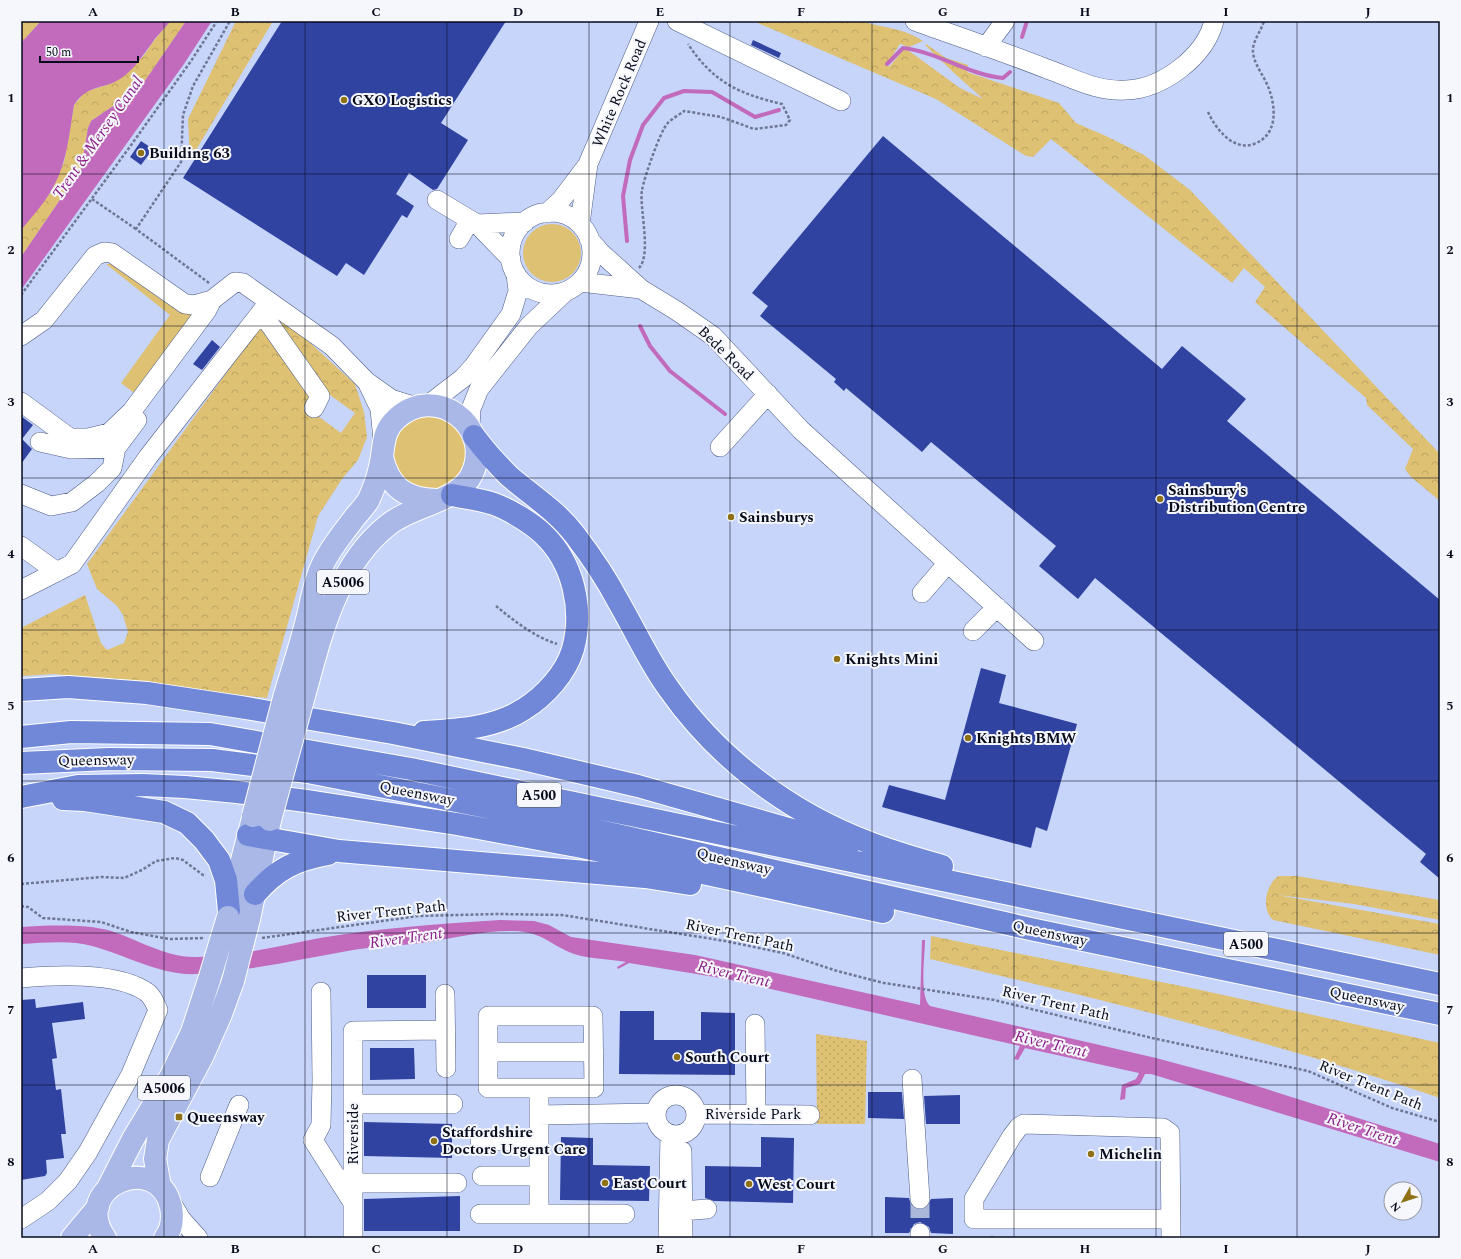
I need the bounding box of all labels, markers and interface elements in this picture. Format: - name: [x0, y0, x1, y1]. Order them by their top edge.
- text: A: [88, 2, 98, 22]
- text: B: [230, 2, 240, 22]
- text: C: [371, 2, 381, 22]
- text: D: [513, 2, 523, 22]
- text: E: [656, 2, 665, 22]
- text: F: [797, 2, 805, 22]
- text: G: [938, 2, 948, 22]
- text: H: [1080, 2, 1091, 22]
- text: I: [1223, 2, 1229, 22]
- text: J: [1365, 2, 1371, 22]
- street label: White Rock Road: [586, 35, 653, 151]
- scale bar: [40, 38, 138, 64]
- text: 50 m: [46, 43, 71, 62]
- water label: Trent & Mersey Canal: [46, 71, 149, 204]
- text: 1: [7, 88, 15, 108]
- text: 1: [1446, 88, 1454, 108]
- place label: GXO Logistics: [352, 89, 452, 112]
- marker: GXO Logistics: [339, 95, 349, 105]
- place label: Building 63: [149, 142, 230, 165]
- marker: Building 63: [136, 148, 146, 158]
- text: 2: [7, 240, 15, 260]
- text: 2: [1446, 240, 1454, 260]
- street label: Bede Road: [692, 321, 759, 386]
- text: 3: [7, 392, 15, 412]
- text: 3: [1446, 392, 1454, 412]
- place label: Sainsbury's Distribution Centre: [1168, 479, 1305, 519]
- marker: Sainsbury's Distribution Centre: [1155, 494, 1165, 504]
- place label: Sainsburys: [739, 506, 814, 529]
- marker: Sainsburys: [726, 512, 736, 522]
- text: 4: [7, 544, 15, 564]
- text: 4: [1446, 544, 1454, 564]
- road number: A5006: [317, 570, 369, 594]
- place label: Knights Mini: [845, 648, 938, 671]
- marker: Knights Mini: [832, 654, 842, 664]
- text: 5: [7, 696, 15, 716]
- text: 5: [1446, 696, 1454, 716]
- place label: Knights BMW: [976, 727, 1077, 750]
- marker: Knights BMW: [963, 733, 973, 743]
- street label: Queensway: [58, 748, 135, 773]
- street label: Queensway: [377, 775, 457, 812]
- road number: A500: [517, 783, 561, 807]
- street label: Queensway: [694, 842, 774, 881]
- text: 6: [7, 848, 15, 868]
- text: 6: [1446, 848, 1454, 868]
- street label: River Trent Path: [335, 894, 447, 929]
- street label: River Trent Path: [684, 913, 796, 958]
- street label: Queensway: [1010, 914, 1090, 953]
- water label: River Trent: [368, 921, 445, 955]
- road number: A500: [1224, 932, 1268, 956]
- water label: River Trent: [695, 954, 773, 994]
- street label: River Trent Path: [1000, 980, 1112, 1027]
- street label: Queensway: [1327, 980, 1407, 1019]
- text: 7: [7, 1000, 15, 1020]
- text: 7: [1446, 1000, 1454, 1020]
- water label: River Trent: [1012, 1024, 1090, 1064]
- place label: South Court: [685, 1046, 770, 1069]
- marker: South Court: [672, 1052, 682, 1062]
- street label: River Trent Path: [1315, 1054, 1426, 1117]
- road number: A5006: [138, 1076, 190, 1100]
- street label: Riverside: [342, 1103, 365, 1165]
- street label: Riverside Park: [705, 1103, 801, 1126]
- place label: Queensway: [187, 1106, 265, 1129]
- water label: River Trent: [1324, 1106, 1402, 1152]
- marker: Queensway: [174, 1112, 184, 1122]
- place label: Staffordshire Doctors Urgent Care: [442, 1121, 586, 1161]
- marker: Staffordshire Doctors Urgent Care: [429, 1136, 439, 1146]
- place label: Michelin: [1099, 1143, 1162, 1166]
- marker: Michelin: [1086, 1149, 1096, 1159]
- text: 8: [7, 1152, 15, 1172]
- text: 8: [1446, 1152, 1454, 1172]
- place label: East Court: [613, 1172, 687, 1195]
- place label: West Court: [757, 1173, 836, 1196]
- marker: East Court: [600, 1178, 610, 1188]
- marker: West Court: [744, 1179, 754, 1189]
- north arrow: [1383, 1181, 1423, 1221]
- text: N: [1386, 1198, 1405, 1216]
- text: A: [88, 1239, 98, 1259]
- text: B: [230, 1239, 240, 1259]
- text: C: [371, 1239, 381, 1259]
- text: D: [513, 1239, 523, 1259]
- text: E: [656, 1239, 665, 1259]
- text: F: [797, 1239, 805, 1259]
- text: G: [938, 1239, 948, 1259]
- text: H: [1080, 1239, 1091, 1259]
- text: I: [1223, 1239, 1229, 1259]
- text: J: [1365, 1239, 1371, 1259]

